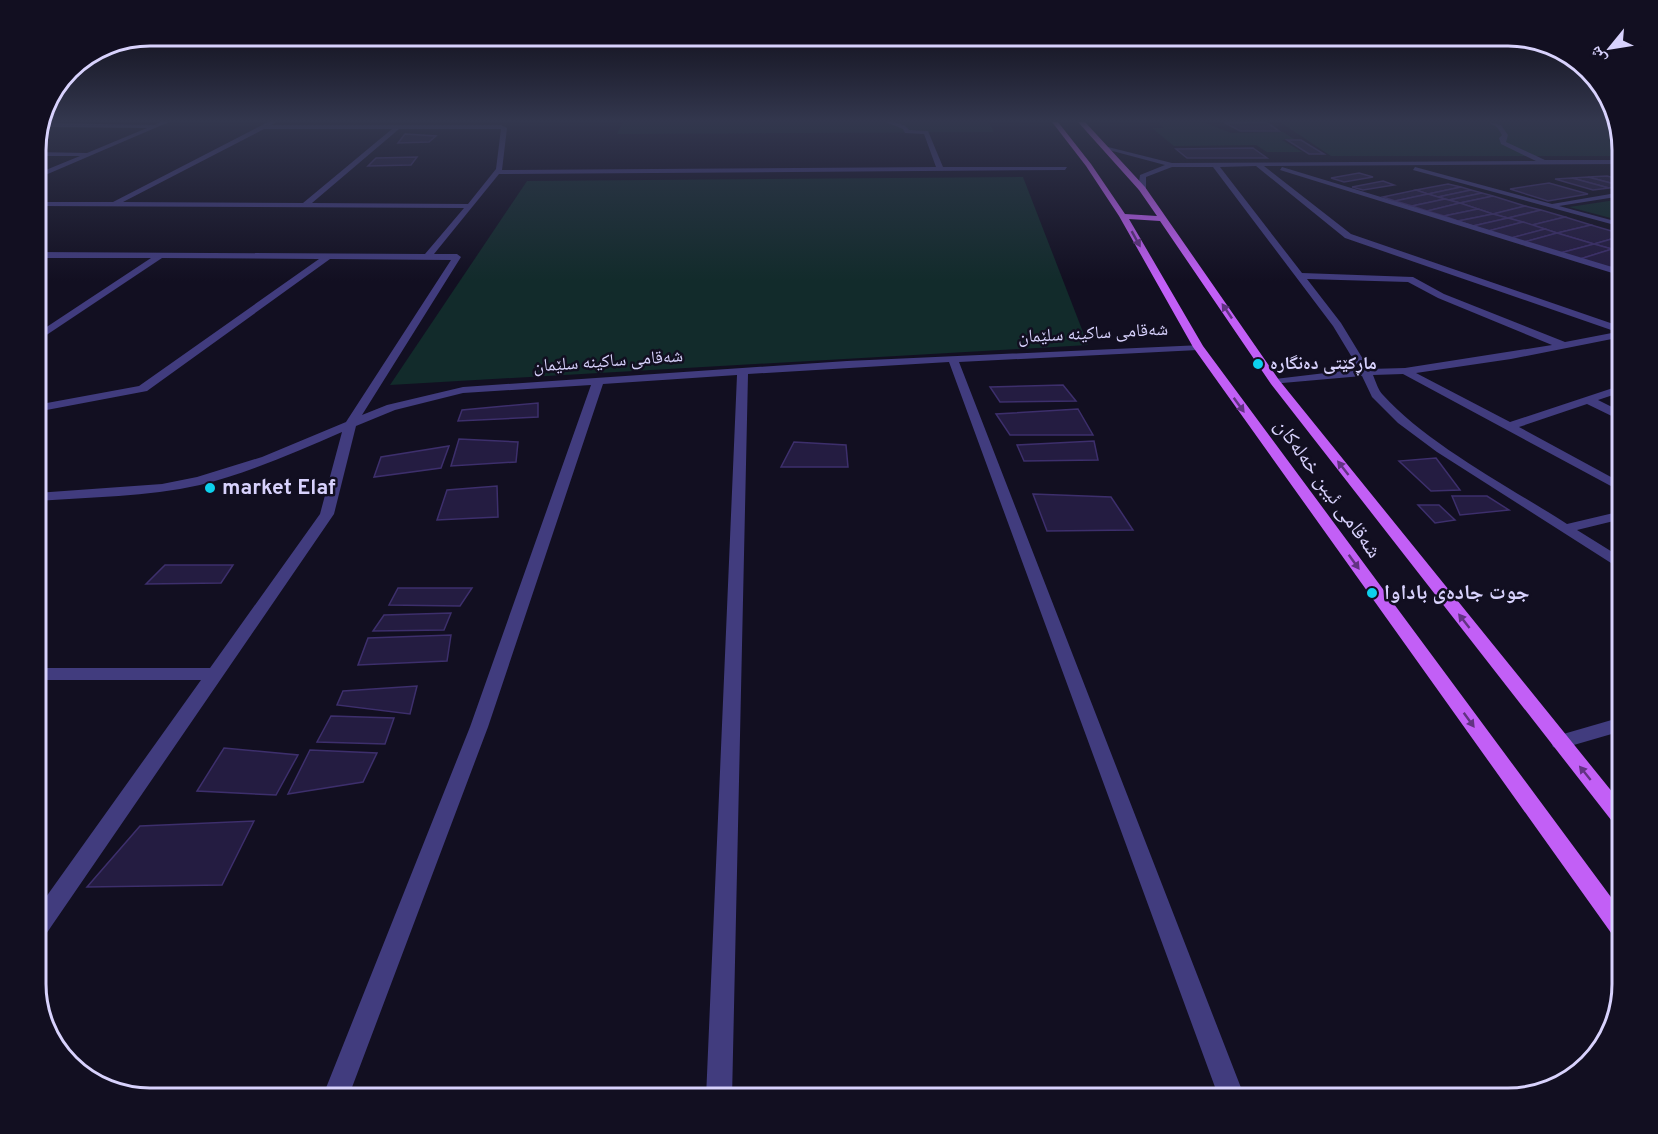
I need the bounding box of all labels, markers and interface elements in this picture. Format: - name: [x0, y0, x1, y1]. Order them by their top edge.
- north arrow: [1580, 18, 1640, 78]
- text: ش: [1586, 42, 1612, 67]
- one-way arrow: [1131, 231, 1141, 248]
- one-way arrow: [1221, 304, 1233, 320]
- street label: شەقامی ساکینە سلێمان: [1017, 319, 1169, 349]
- street label: شەقامی ساکینە سلێمان: [532, 345, 684, 379]
- place label: ماڕكێتی دەنگارە: [1270, 353, 1377, 376]
- marker: ماڕكێتی دەنگارە: [1251, 357, 1265, 371]
- one-way arrow: [1233, 397, 1245, 412]
- street label: شەقامی ئیبن خەلەکان: [1267, 414, 1387, 564]
- one-way arrow: [1337, 461, 1350, 476]
- place label: market Elaf: [222, 475, 336, 502]
- marker: market Elaf: [203, 481, 217, 495]
- one-way arrow: [1348, 554, 1360, 570]
- place label: جوت جادەی باداوا: [1384, 580, 1530, 607]
- marker: جوت جادەی باداوا: [1365, 586, 1379, 600]
- one-way arrow: [1457, 613, 1470, 629]
- one-way arrow: [1463, 711, 1475, 727]
- one-way arrow: [1580, 766, 1592, 781]

